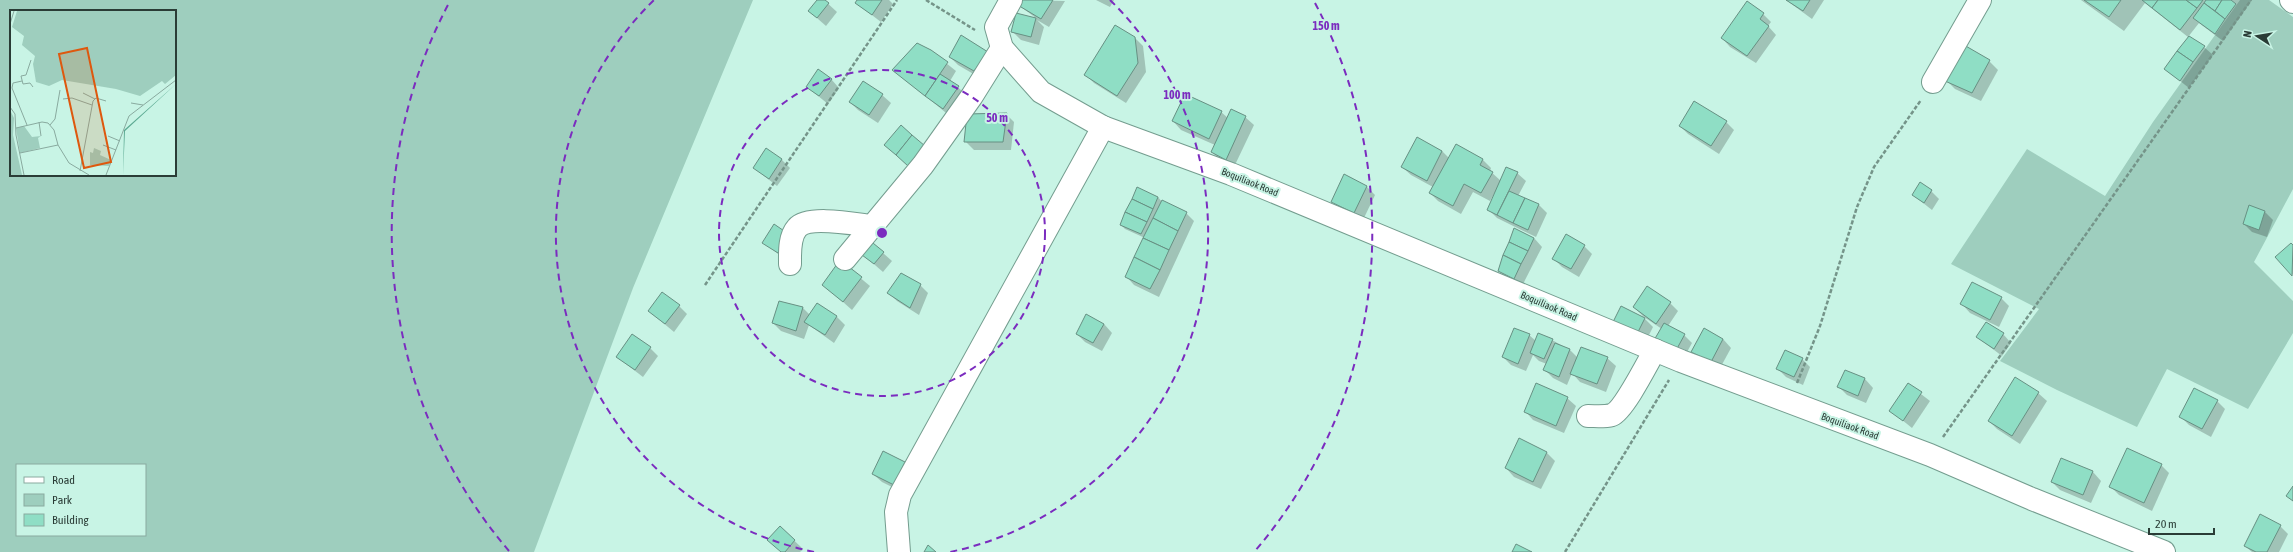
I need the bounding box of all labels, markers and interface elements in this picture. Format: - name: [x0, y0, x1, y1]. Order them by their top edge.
- inset map: [10, 10, 176, 176]
- north arrow: [2237, 16, 2277, 56]
- text: 150 m: [1312, 19, 1340, 33]
- text: N: [2241, 29, 2254, 38]
- text: 100 m: [1163, 88, 1191, 102]
- text: 50 m: [986, 111, 1008, 125]
- street label: Boquiliaok Road: [1220, 166, 1280, 199]
- centre of rings: [875, 226, 889, 240]
- street label: Boquiliaok Road: [1519, 289, 1579, 323]
- street label: Boquiliaok Road: [1820, 410, 1881, 442]
- legend: [16, 464, 146, 536]
- text: Road: [52, 473, 75, 487]
- text: Park: [52, 493, 73, 507]
- scale bar: [2149, 510, 2214, 536]
- text: Building: [52, 513, 90, 527]
- text: 20 m: [2155, 517, 2177, 531]

